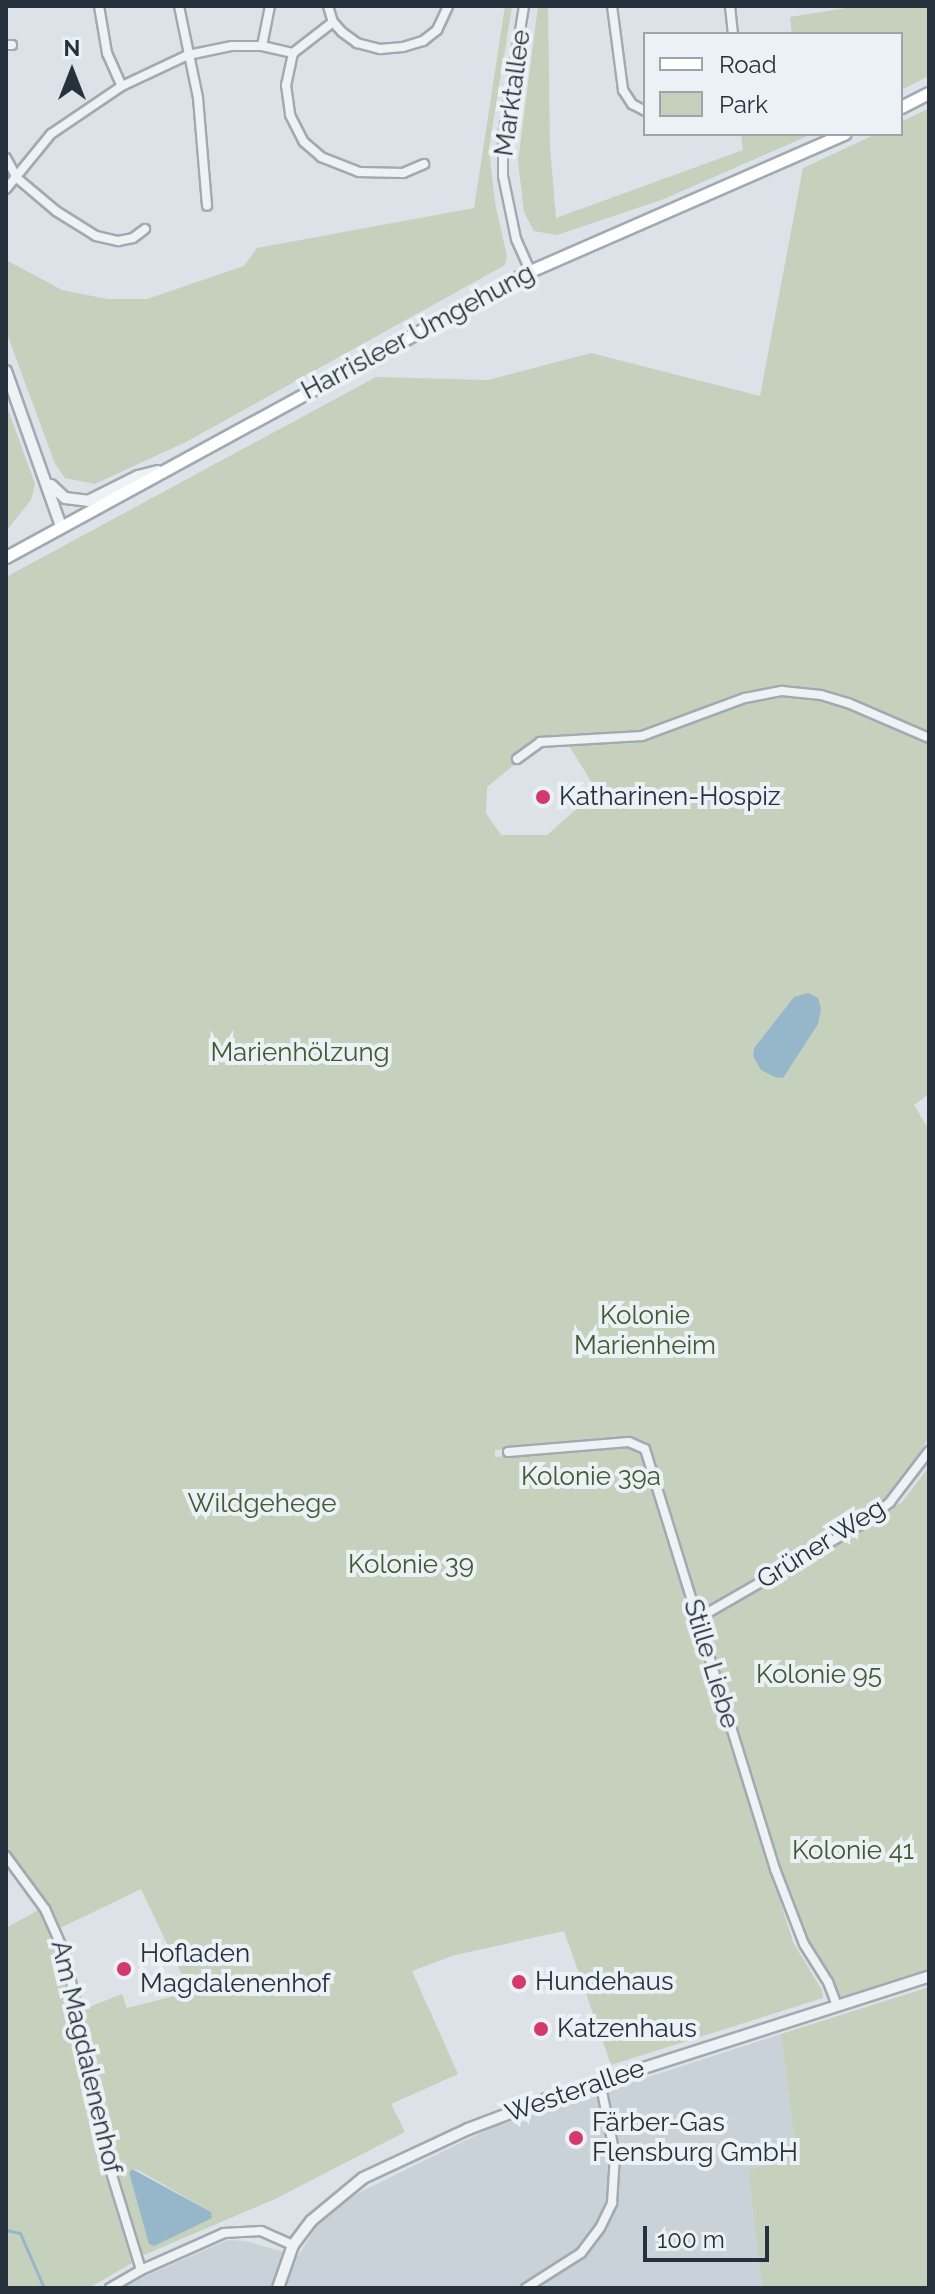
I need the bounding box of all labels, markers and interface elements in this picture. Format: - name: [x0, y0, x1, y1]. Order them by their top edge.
- street label: Marktallee: [489, 28, 537, 158]
- north arrow: [32, 32, 112, 112]
- legend: [643, 32, 903, 136]
- text: N: [64, 35, 80, 61]
- text: Road: [719, 50, 777, 79]
- text: Park: [719, 90, 768, 119]
- street label: Harrisleer Umgehung: [296, 257, 540, 407]
- place label: Katharinen-Hospiz: [559, 781, 781, 813]
- marker: Katharinen-Hospiz: [534, 788, 552, 806]
- park label: Marienhölzung: [210, 1037, 390, 1069]
- park label: Kolonie Marienheim: [574, 1300, 716, 1362]
- park label: Kolonie 39a: [521, 1461, 661, 1493]
- park label: Wildgehege: [187, 1488, 337, 1520]
- street label: Grüner Weg: [751, 1492, 891, 1596]
- park label: Kolonie 39: [348, 1549, 474, 1581]
- street label: Stille Liebe: [677, 1596, 745, 1732]
- park label: Kolonie 95: [756, 1659, 882, 1691]
- park label: Kolonie 41: [792, 1835, 914, 1867]
- street label: Am Magdalenenhof: [44, 1937, 128, 2177]
- place label: Hofladen Magdalenenhof: [140, 1938, 330, 2000]
- marker: Hofladen Magdalenenhof: [115, 1960, 133, 1978]
- place label: Hundehaus: [535, 1966, 674, 1998]
- marker: Hundehaus: [510, 1973, 528, 1991]
- place label: Katzenhaus: [557, 2013, 697, 2045]
- marker: Katzenhaus: [532, 2020, 550, 2038]
- street label: Westerallee: [501, 2053, 649, 2129]
- place label: Färber-Gas Flensburg GmbH: [592, 2107, 798, 2168]
- marker: Färber-Gas Flensburg GmbH: [567, 2129, 585, 2147]
- scale bar: [647, 2210, 773, 2260]
- text: 100 m: [657, 2225, 725, 2254]

